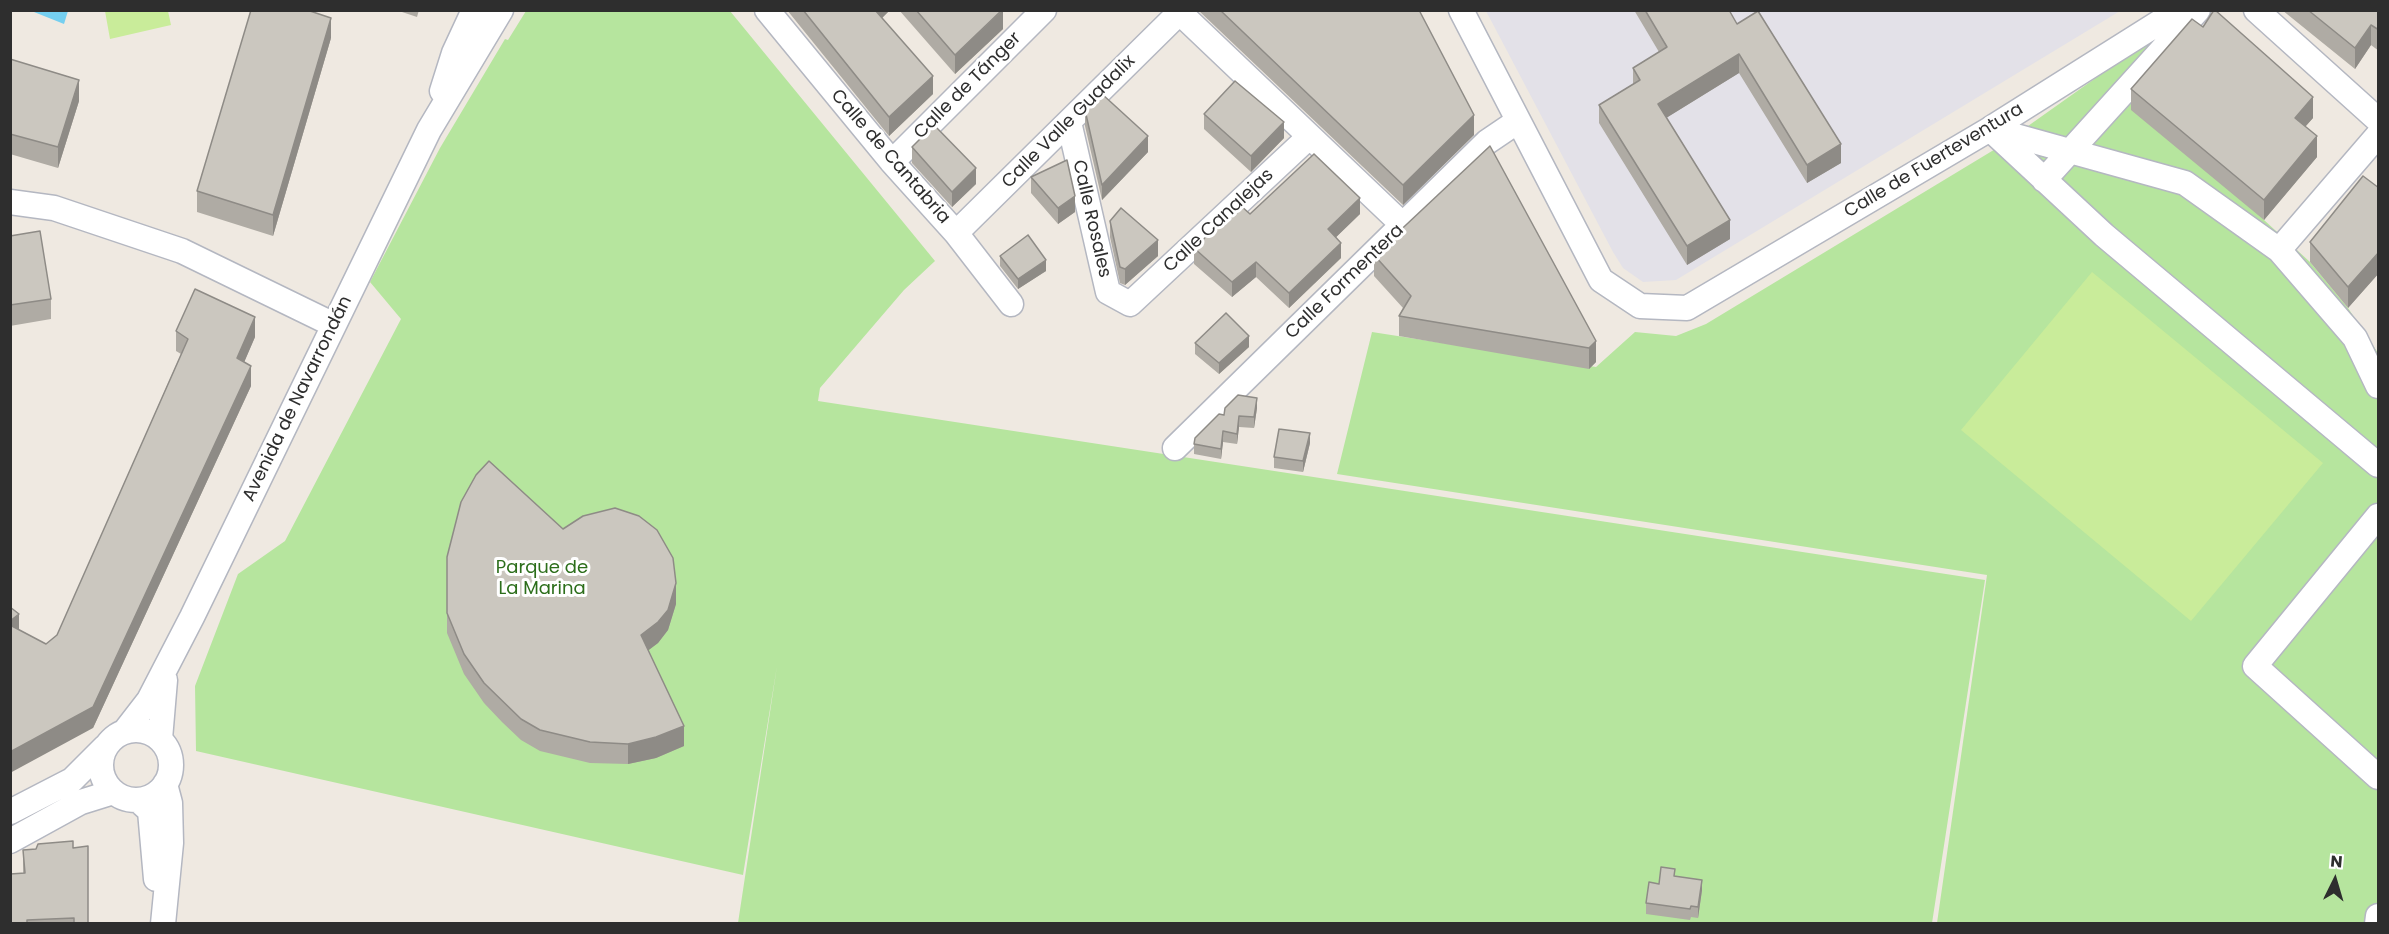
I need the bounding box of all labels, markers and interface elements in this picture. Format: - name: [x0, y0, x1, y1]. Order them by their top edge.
- street label: Calle de Tánger: [910, 28, 1026, 144]
- street label: Calle Valle Guadalix: [998, 51, 1140, 193]
- street label: Calle de Cantabria: [826, 85, 954, 229]
- street label: Calle de Fuerteventura: [1841, 99, 2027, 223]
- street label: Calle Rosales: [1067, 158, 1115, 280]
- street label: Calle Canalejas: [1160, 165, 1278, 277]
- street label: Calle Formentera: [1281, 220, 1409, 344]
- street label: Avenida de Navarrondán: [239, 293, 357, 505]
- park label: Parque de La Marina: [496, 557, 588, 600]
- north arrow: [2305, 850, 2365, 910]
- text: N: [2330, 850, 2344, 874]

